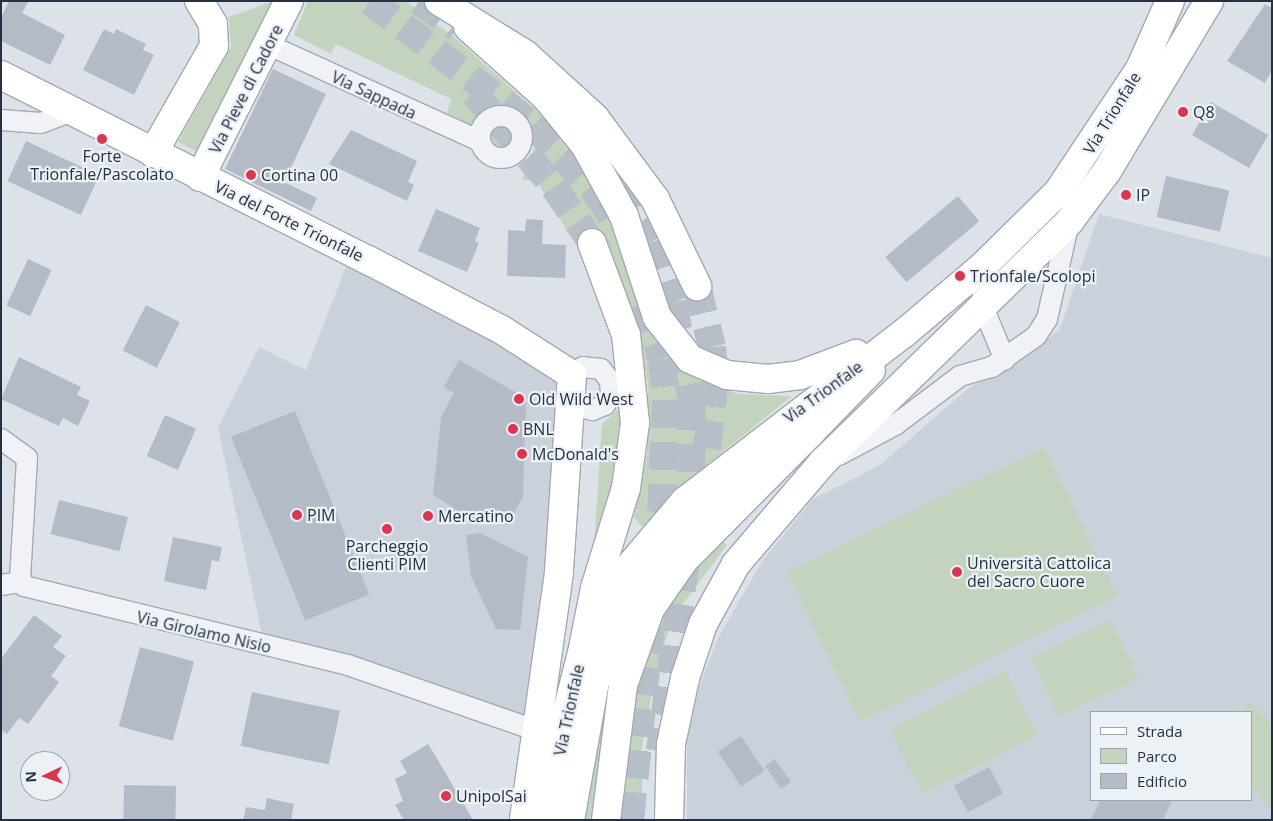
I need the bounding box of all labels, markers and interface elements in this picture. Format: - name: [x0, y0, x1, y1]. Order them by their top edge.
- street label: Via Pieve di Cadore: [205, 21, 287, 157]
- street label: Via Sappada: [329, 67, 419, 123]
- street label: Via Trionfale: [1079, 69, 1145, 157]
- place label: Q8: [1193, 102, 1215, 122]
- marker: Q8: [1177, 106, 1189, 118]
- marker: Forte Trionfale/Pascolato: [96, 133, 108, 145]
- place label: Forte Trionfale/Pascolato: [30, 146, 174, 184]
- place label: Cortina 00: [261, 165, 338, 185]
- marker: Cortina 00: [245, 169, 257, 181]
- street label: Via del Forte Trionfale: [212, 177, 366, 265]
- place label: IP: [1136, 185, 1150, 205]
- marker: IP: [1120, 189, 1132, 201]
- place label: Trionfale/Scolopi: [970, 266, 1096, 286]
- marker: Trionfale/Scolopi: [954, 270, 966, 282]
- street label: Via Trionfale: [780, 357, 866, 427]
- place label: Old Wild West: [529, 389, 633, 409]
- marker: Old Wild West: [513, 393, 525, 405]
- place label: BNL: [523, 419, 554, 439]
- marker: BNL: [507, 423, 519, 435]
- place label: McDonald's: [532, 444, 619, 464]
- marker: McDonald's: [516, 448, 528, 460]
- place label: PIM: [307, 505, 335, 525]
- place label: Mercatino: [438, 506, 514, 526]
- marker: PIM: [291, 509, 303, 521]
- marker: Mercatino: [422, 510, 434, 522]
- marker: Parcheggio Clienti PIM: [381, 523, 393, 535]
- place label: Parcheggio Clienti PIM: [346, 536, 428, 574]
- place label: Università Cattolica del Sacro Cuore: [967, 553, 1111, 591]
- marker: Università Cattolica del Sacro Cuore: [951, 566, 963, 578]
- street label: Via Girolamo Nisio: [135, 607, 273, 657]
- street label: Via Trionfale: [550, 663, 588, 757]
- legend: [1090, 711, 1253, 801]
- text: Strada: [1137, 721, 1183, 741]
- text: Parco: [1137, 746, 1177, 766]
- north arrow: [20, 751, 70, 801]
- text: N: [21, 771, 40, 783]
- text: Edificio: [1137, 771, 1187, 791]
- place label: UnipolSai: [456, 786, 527, 806]
- marker: UnipolSai: [440, 790, 452, 802]

